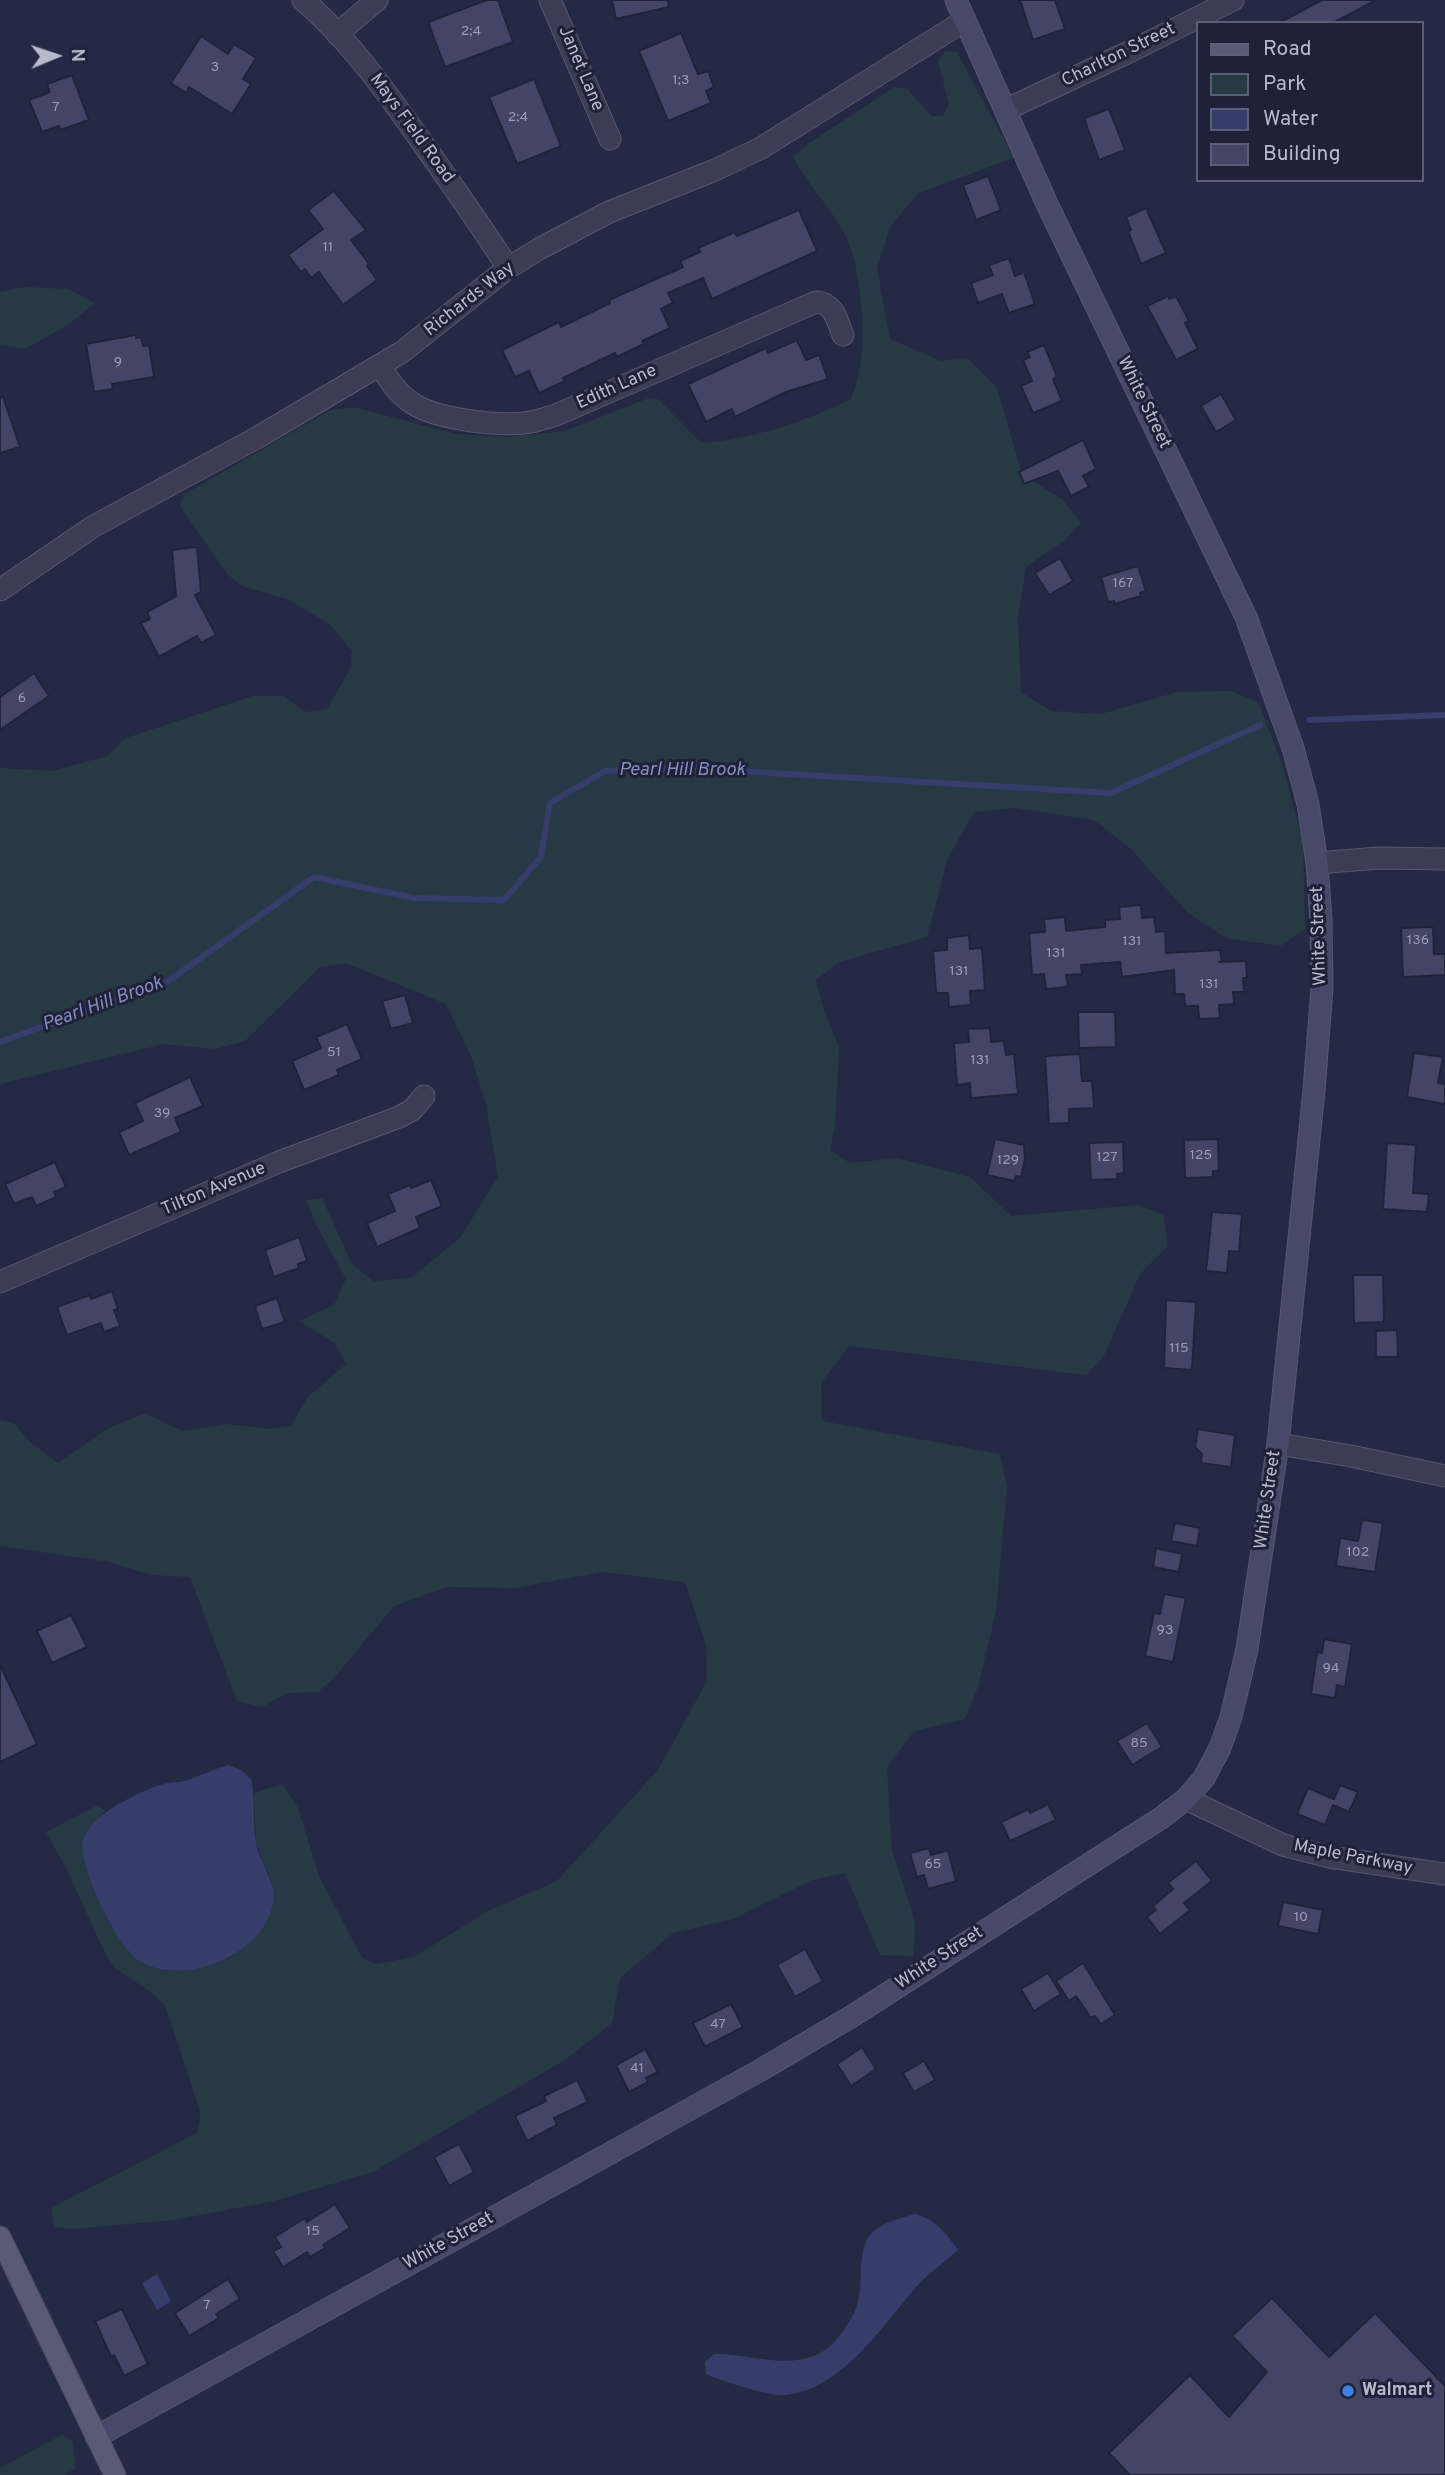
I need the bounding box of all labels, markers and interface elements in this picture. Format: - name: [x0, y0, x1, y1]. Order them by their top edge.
- street label: Charlton Street: [1059, 19, 1179, 93]
- north arrow: [21, 21, 91, 91]
- legend: [1196, 21, 1424, 182]
- street label: Janet Lane: [552, 23, 608, 115]
- house number: 2;4: [461, 24, 481, 40]
- text: Road: [1263, 36, 1312, 63]
- text: N: [65, 48, 89, 63]
- house number: 3: [211, 60, 219, 76]
- street label: Mays Field Road: [364, 70, 458, 188]
- text: Park: [1263, 71, 1306, 98]
- house number: 1;3: [673, 73, 689, 89]
- house number: 7: [52, 100, 60, 116]
- text: Water: [1263, 106, 1318, 133]
- house number: 2;4: [508, 110, 528, 126]
- text: Building: [1263, 141, 1341, 168]
- house number: 11: [323, 240, 333, 256]
- street label: Richards Way: [421, 258, 519, 342]
- street label: White Street: [1111, 353, 1175, 453]
- house number: 9: [114, 355, 122, 371]
- street label: Edith Lane: [574, 361, 660, 415]
- house number: 167: [1113, 576, 1133, 592]
- house number: 6: [18, 691, 26, 707]
- water label: Pearl Hill Brook: [619, 760, 745, 782]
- street label: White Street: [1307, 886, 1333, 986]
- house number: 136: [1407, 933, 1429, 949]
- house number: 131: [1123, 934, 1141, 950]
- house number: 131: [1047, 946, 1065, 962]
- house number: 131: [950, 964, 968, 980]
- water label: Pearl Hill Brook: [40, 973, 166, 1037]
- house number: 131: [1200, 977, 1218, 993]
- house number: 51: [327, 1045, 341, 1061]
- house number: 131: [971, 1053, 989, 1069]
- house number: 39: [154, 1106, 170, 1122]
- house number: 125: [1190, 1148, 1212, 1164]
- house number: 127: [1097, 1150, 1117, 1166]
- house number: 129: [997, 1153, 1019, 1169]
- street label: Tilton Avenue: [159, 1158, 269, 1222]
- house number: 115: [1169, 1341, 1189, 1357]
- street label: White Street: [1251, 1449, 1287, 1551]
- house number: 102: [1347, 1545, 1369, 1561]
- house number: 93: [1157, 1623, 1173, 1639]
- house number: 94: [1322, 1661, 1340, 1677]
- house number: 85: [1130, 1736, 1148, 1752]
- street label: Maple Parkway: [1292, 1836, 1414, 1880]
- house number: 65: [924, 1857, 942, 1873]
- house number: 10: [1294, 1910, 1308, 1926]
- street label: White Street: [892, 1923, 988, 1995]
- house number: 47: [710, 2017, 726, 2033]
- house number: 41: [630, 2061, 644, 2077]
- street label: White Street: [400, 2208, 498, 2276]
- house number: 15: [306, 2224, 320, 2240]
- house number: 7: [203, 2298, 211, 2314]
- place label: Walmart: [1362, 2380, 1432, 2402]
- marker: Walmart: [1340, 2383, 1356, 2399]

